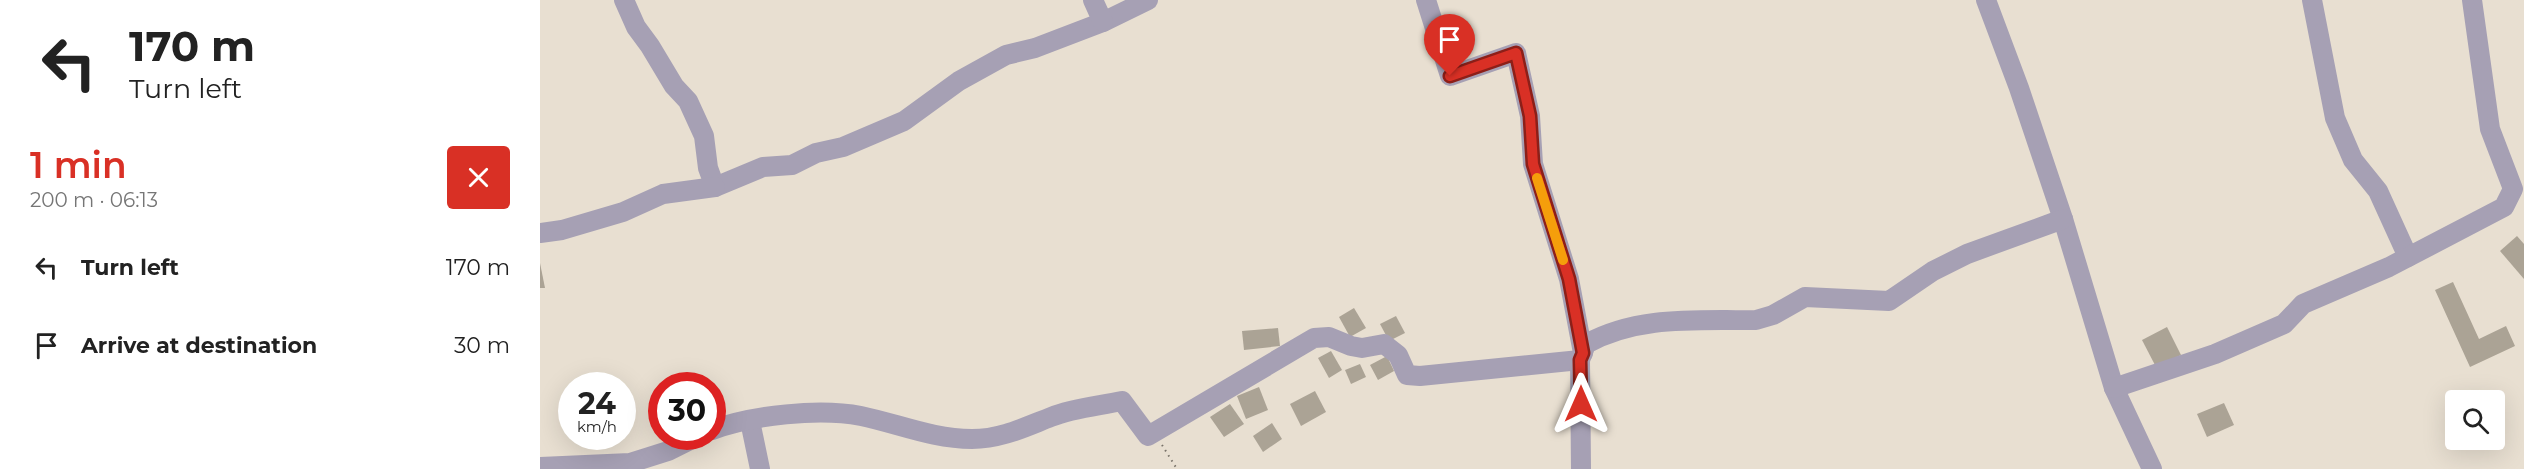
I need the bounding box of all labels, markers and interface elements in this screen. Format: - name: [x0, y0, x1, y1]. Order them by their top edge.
- pin: [1424, 14, 1475, 76]
- text: 170 m: [129, 20, 255, 72]
- icon: arrive: [1433, 23, 1466, 56]
- icon: left: [30, 24, 108, 102]
- text: Turn left: [129, 72, 242, 105]
- text: 1 min: [30, 143, 127, 187]
- button: close: [447, 146, 510, 209]
- text: 200 m · 06:13: [30, 188, 158, 212]
- icon: left: [30, 251, 63, 284]
- text: Turn left: [81, 254, 179, 281]
- text: 170 m: [446, 254, 510, 281]
- icon: arrive: [30, 329, 63, 362]
- text: Arrive at destination: [81, 332, 317, 359]
- text: 30 m: [454, 332, 510, 359]
- speed limit sign: 30: [648, 372, 726, 450]
- position arrow: [1549, 372, 1613, 436]
- text: 24: [578, 385, 616, 422]
- map controls: [2445, 390, 2505, 450]
- button: search: [2445, 390, 2505, 450]
- text: km/h: [577, 417, 617, 436]

